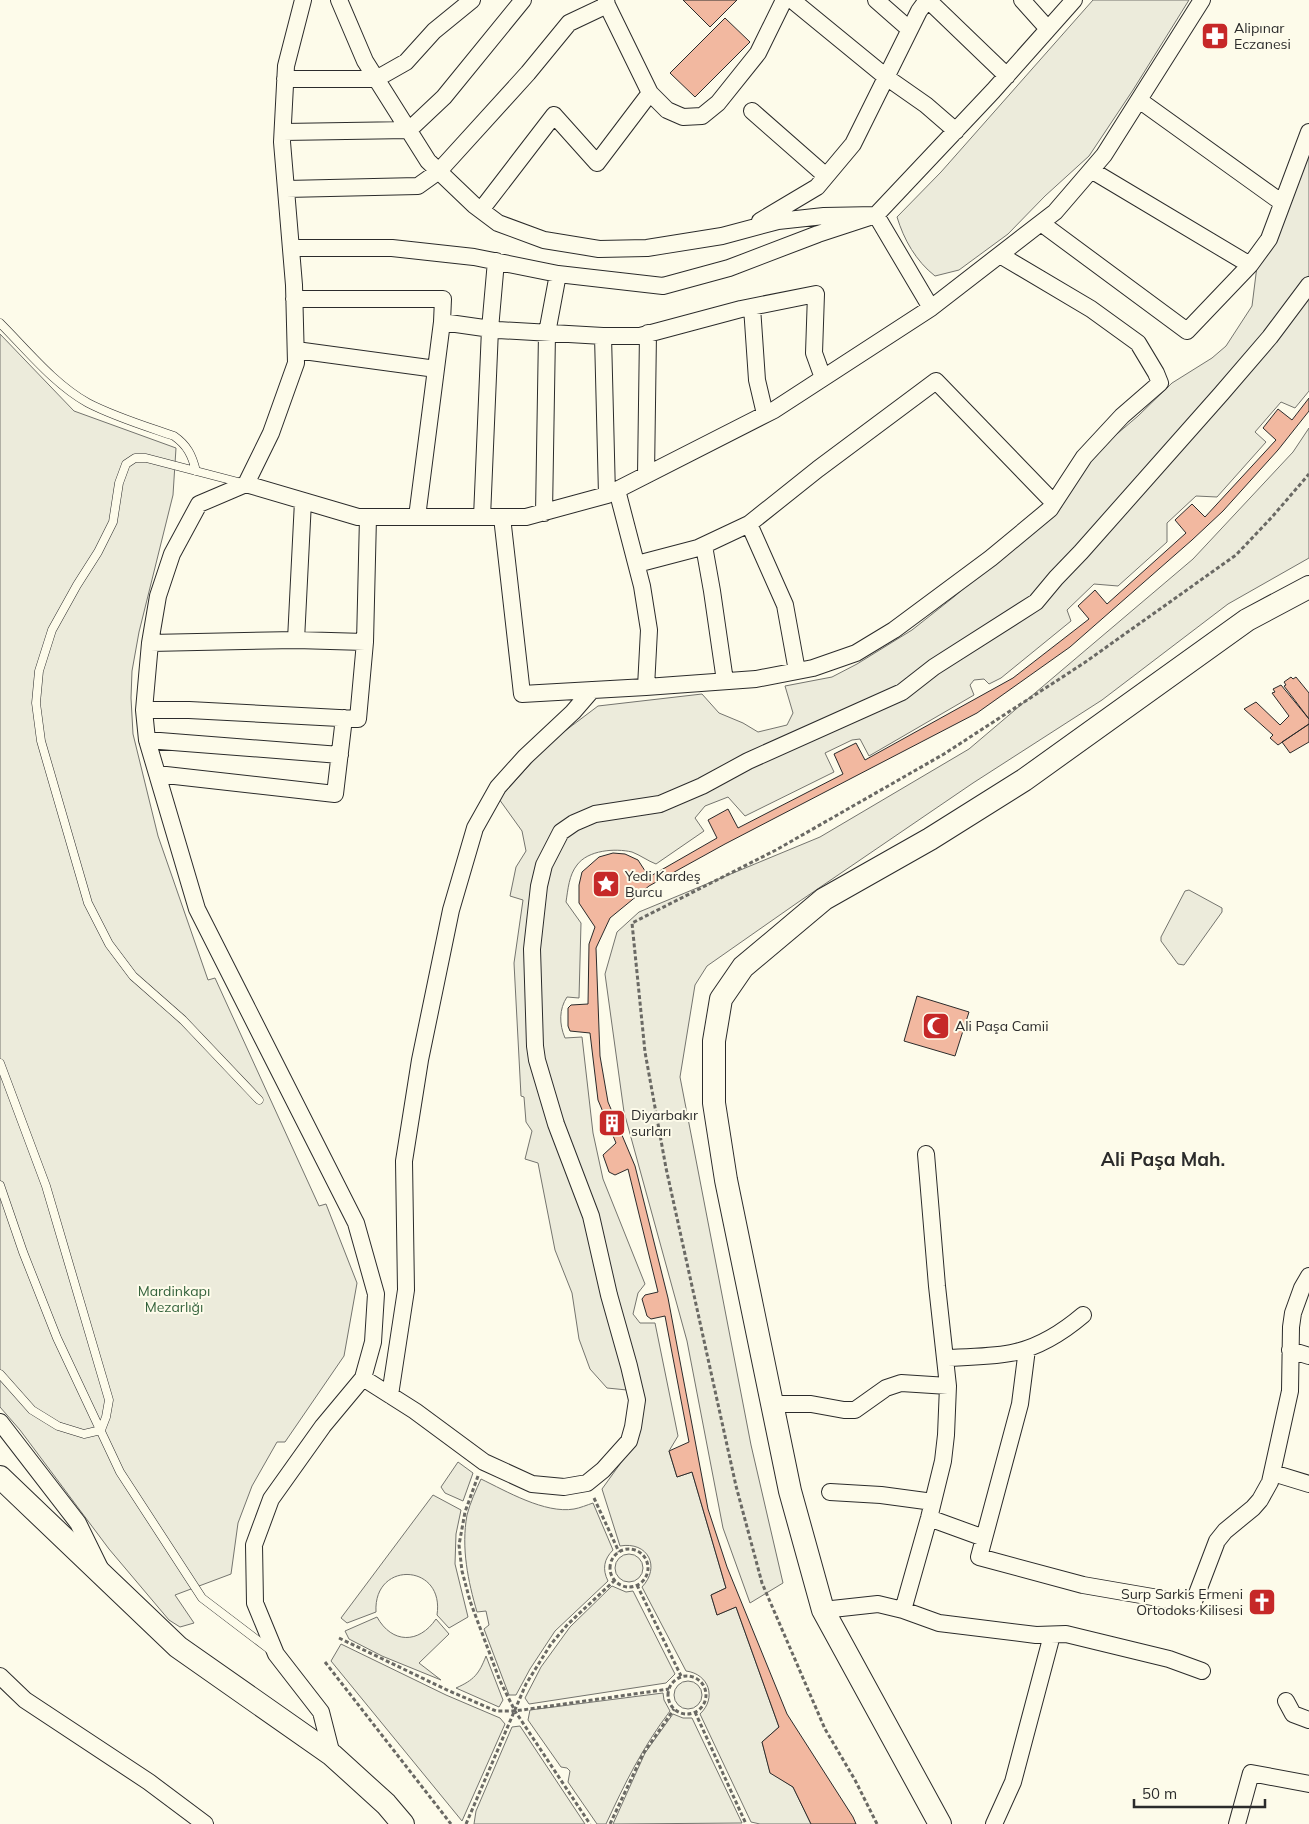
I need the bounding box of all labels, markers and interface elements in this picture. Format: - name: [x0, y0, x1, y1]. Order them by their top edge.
- place label: Alipınar Eczanesi: [1234, 19, 1291, 53]
- pharmacy icon: Alipınar Eczanesi: [1200, 21, 1230, 51]
- place label: Yedi Kardeş Burcu: [624, 867, 701, 901]
- place icon: Yedi Kardeş Burcu: [591, 869, 621, 899]
- mosque icon: Ali Paşa Camii: [921, 1011, 951, 1041]
- place label: Ali Paşa Camii: [955, 1017, 1049, 1035]
- place label: Diyarbakır surları: [631, 1106, 699, 1140]
- building icon: Diyarbakır surları: [597, 1108, 627, 1138]
- district label: Ali Paşa Mah.: [1101, 1147, 1225, 1171]
- park label: Mardinkapı Mezarlığı: [138, 1282, 210, 1316]
- place label: Surp Sarkis Ermeni Ortodoks Kilisesi: [1121, 1585, 1243, 1619]
- church icon: Surp Sarkis Ermeni Ortodoks Kilisesi: [1247, 1587, 1277, 1617]
- scale bar: [1134, 1776, 1265, 1808]
- text: 50 m: [1142, 1784, 1177, 1803]

